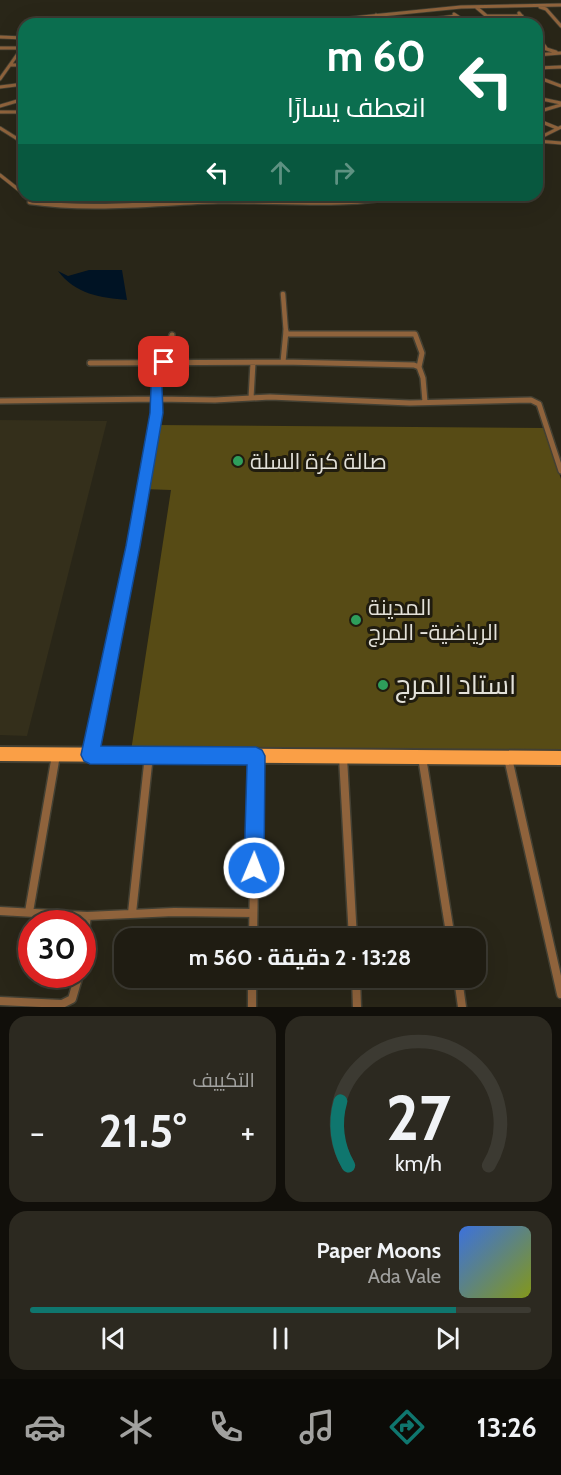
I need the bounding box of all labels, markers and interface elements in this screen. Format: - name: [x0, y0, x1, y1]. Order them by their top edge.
- text: 60 m: [327, 30, 426, 82]
- icon: left: [447, 42, 525, 120]
- text: انعطف يسارًا: [287, 91, 426, 124]
- icon: left: [201, 156, 234, 189]
- icon: ahead: [264, 156, 297, 189]
- icon: right: [327, 156, 360, 189]
- pin: [138, 336, 189, 387]
- icon: arrive: [147, 345, 180, 378]
- place label: صالة كرة السلة: [250, 448, 387, 475]
- marker: صالة كرة السلة: [231, 454, 245, 468]
- place label: المدينة الرياضية- المرج: [368, 594, 498, 647]
- marker: المدينة الرياضية- المرج: [349, 613, 363, 627]
- place label: استاد المرج: [395, 668, 516, 703]
- marker: استاد المرج: [376, 678, 390, 692]
- position arrow: [222, 836, 286, 900]
- speed limit sign: 30: [18, 910, 96, 988]
- text: 13:28 · 2 دقيقة · 560 m: [189, 944, 411, 971]
- text: التكييف: [192, 1068, 255, 1092]
- text: 27: [386, 1080, 451, 1156]
- text: 21.5°: [99, 1104, 186, 1158]
- text: −: [30, 1112, 45, 1152]
- text: +: [240, 1112, 255, 1152]
- text: km/h: [395, 1150, 442, 1176]
- text: Paper Moons: [317, 1237, 441, 1264]
- text: Ada Vale: [368, 1264, 441, 1288]
- icon: previous: [97, 1322, 130, 1355]
- icon: pause: [264, 1322, 297, 1355]
- icon: next: [431, 1322, 464, 1355]
- icon: car: [24, 1406, 66, 1448]
- icon: climate: [115, 1406, 157, 1448]
- icon: phone: [205, 1406, 247, 1448]
- icon: music: [296, 1406, 338, 1448]
- icon: directions: [386, 1406, 428, 1448]
- text: 13:26: [477, 1411, 537, 1444]

